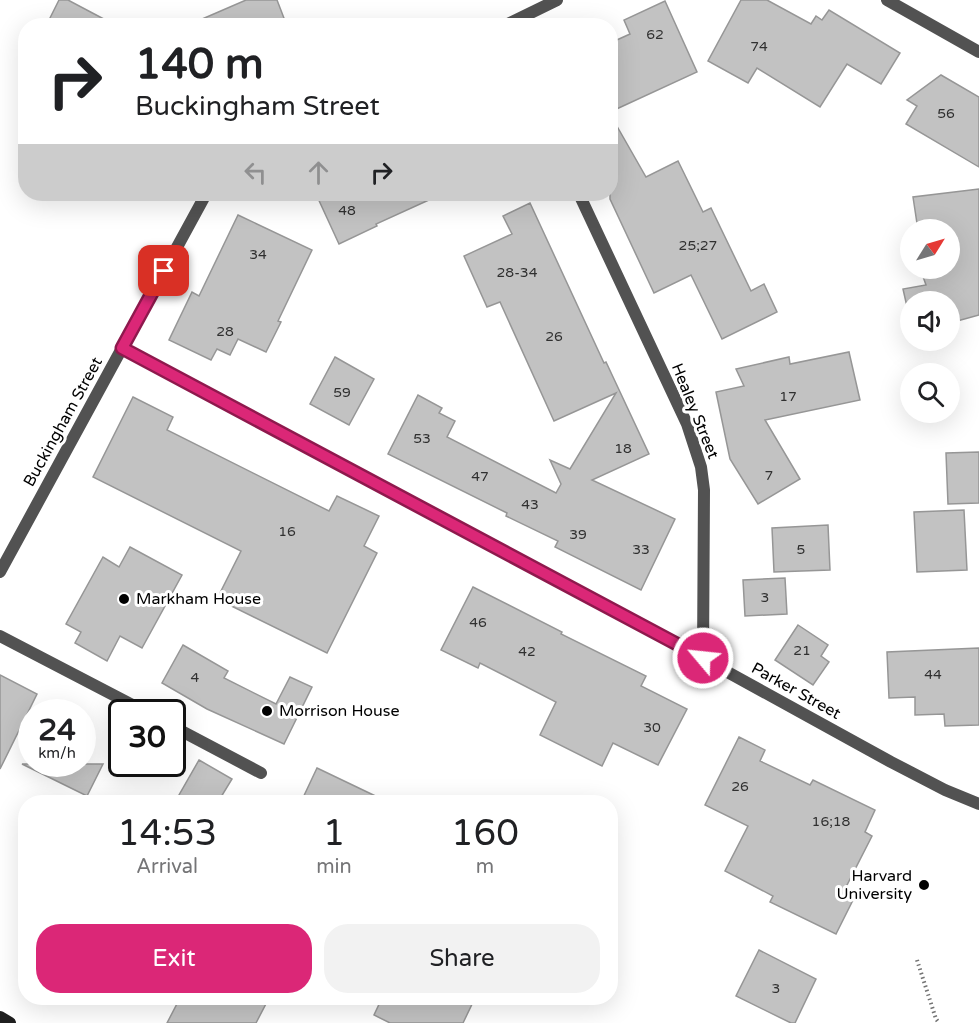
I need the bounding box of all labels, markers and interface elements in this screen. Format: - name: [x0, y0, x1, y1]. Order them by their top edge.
- house number: 62: [646, 26, 664, 43]
- house number: 74: [750, 38, 768, 55]
- text: 140 m: [135, 39, 264, 90]
- icon: right: [36, 42, 114, 120]
- text: Buckingham Street: [135, 90, 380, 123]
- house number: 56: [937, 105, 955, 122]
- icon: left: [239, 156, 272, 189]
- icon: ahead: [302, 156, 335, 189]
- icon: right: [365, 156, 398, 189]
- house number: 48: [338, 202, 356, 219]
- north arrow: [900, 219, 960, 279]
- map controls: [900, 219, 960, 423]
- house number: 25;27: [679, 237, 717, 254]
- pin: [138, 245, 189, 296]
- house number: 34: [249, 246, 267, 263]
- icon: arrive: [147, 254, 180, 287]
- house number: 28-34: [497, 264, 538, 281]
- button: sound: [900, 291, 960, 351]
- house number: 28: [216, 323, 234, 340]
- house number: 26: [545, 328, 563, 345]
- street label: Buckingham Street: [19, 354, 107, 490]
- street label: Healey Street: [667, 360, 723, 462]
- button: search: [900, 363, 960, 423]
- house number: 59: [333, 384, 351, 401]
- house number: 17: [779, 388, 797, 405]
- house number: 53: [413, 430, 431, 447]
- house number: 18: [614, 440, 632, 457]
- house number: 7: [765, 467, 773, 484]
- house number: 47: [471, 468, 489, 485]
- house number: 43: [521, 496, 539, 513]
- house number: 16: [278, 523, 296, 540]
- house number: 39: [569, 526, 587, 543]
- house number: 33: [632, 541, 650, 558]
- house number: 5: [797, 541, 805, 558]
- place label: Markham House: [136, 589, 261, 609]
- house number: 3: [761, 589, 769, 606]
- marker: Markham House: [117, 592, 131, 606]
- house number: 46: [469, 614, 487, 631]
- position arrow: [671, 626, 735, 690]
- house number: 21: [793, 642, 811, 659]
- house number: 42: [518, 643, 536, 660]
- street label: Parker Street: [748, 658, 844, 724]
- house number: 44: [924, 666, 942, 683]
- house number: 4: [191, 669, 200, 686]
- speed limit sign: 30: [108, 699, 186, 777]
- place label: Morrison House: [279, 701, 400, 721]
- marker: Morrison House: [260, 704, 274, 718]
- text: 24: [38, 712, 76, 749]
- house number: 30: [643, 719, 661, 736]
- text: km/h: [38, 744, 76, 762]
- house number: 26: [731, 778, 749, 795]
- text: 14:53: [117, 812, 217, 855]
- text: 1: [323, 812, 345, 855]
- text: 160: [451, 812, 519, 855]
- house number: 16;18: [812, 813, 851, 830]
- text: Arrival: [136, 855, 198, 879]
- text: min: [316, 855, 352, 879]
- text: m: [476, 855, 494, 879]
- place label: Harvard University: [837, 866, 912, 904]
- marker: Harvard University: [917, 878, 931, 892]
- button: Exit: [36, 924, 312, 993]
- button: Share: [324, 924, 600, 993]
- house number: 3: [772, 980, 780, 997]

